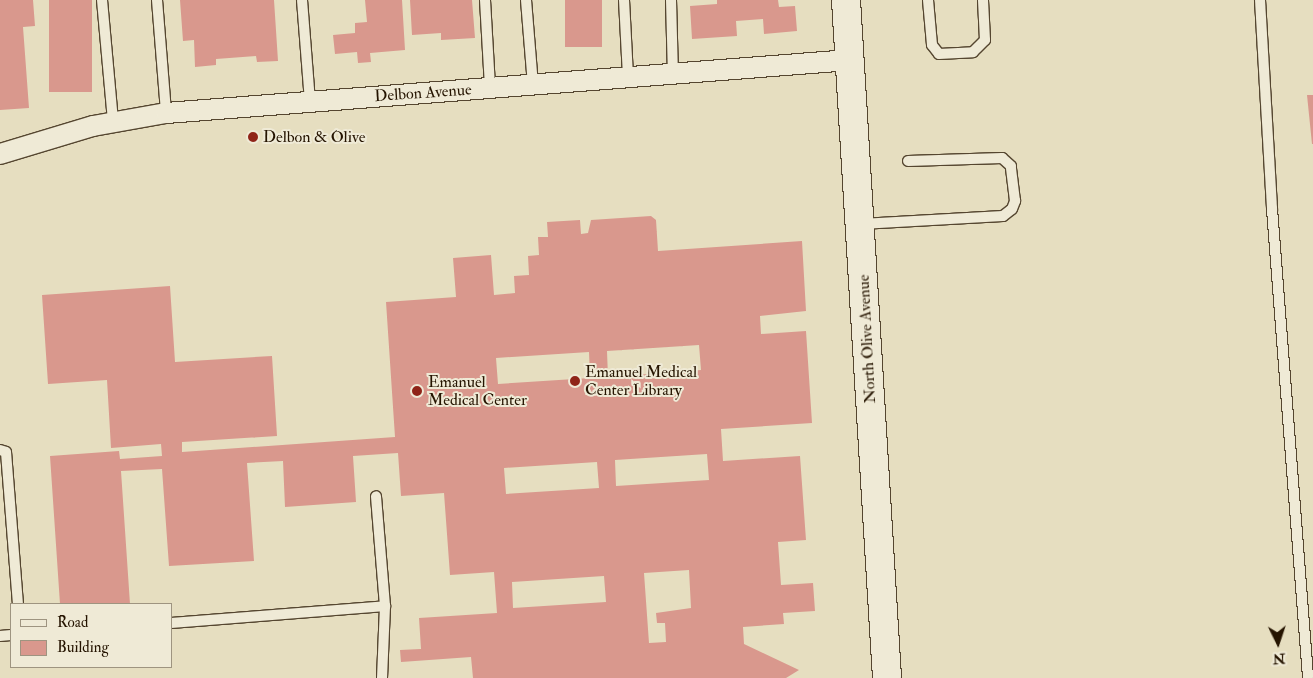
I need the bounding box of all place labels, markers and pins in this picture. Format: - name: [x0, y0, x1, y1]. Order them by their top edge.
- place label: Delbon & Olive: [263, 127, 365, 147]
- marker: Delbon & Olive: [247, 131, 259, 143]
- place label: Emanuel Medical Center Library: [585, 362, 697, 400]
- place label: Emanuel Medical Center: [428, 372, 527, 410]
- marker: Emanuel Medical Center Library: [569, 375, 581, 387]
- marker: Emanuel Medical Center: [410, 384, 424, 398]

